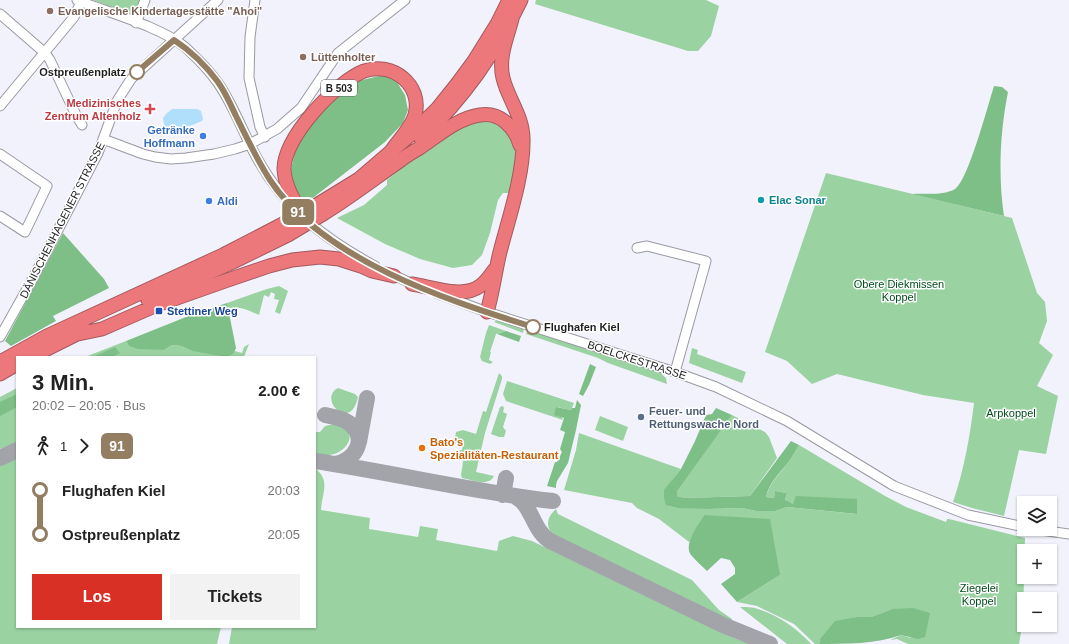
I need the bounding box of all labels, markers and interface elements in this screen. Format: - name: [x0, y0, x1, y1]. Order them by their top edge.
- place label: Evangelische Kindertagesstätte "Ahoi": [58, 5, 262, 17]
- marker: Evangelische Kindertagesstätte "Ahoi": [45, 6, 55, 16]
- place label: Lüttenholter: [311, 51, 376, 63]
- marker: Lüttenholter: [298, 52, 308, 62]
- marker: Ostpreußenplatz: [129, 64, 145, 80]
- place label: Ostpreußenplatz: [39, 66, 126, 78]
- road number: B 503: [321, 80, 357, 96]
- place label: Medizinisches Zentrum Altenholz: [45, 97, 141, 122]
- marker: Medizinisches Zentrum Altenholz: [144, 103, 156, 115]
- place label: Getränke Hoffmann: [144, 124, 195, 149]
- marker: Getränke Hoffmann: [198, 131, 208, 141]
- street label: DÄNISCHENHAGENER STRASSE: [17, 140, 107, 300]
- place label: Elac Sonar: [769, 194, 827, 206]
- place label: Aldi: [217, 195, 238, 207]
- marker: Elac Sonar: [756, 195, 766, 205]
- marker: Aldi: [204, 196, 214, 206]
- line badge: 91: [280, 199, 316, 225]
- text: 91: [290, 204, 306, 220]
- park label: Obere Diekmissen Koppel: [854, 278, 944, 303]
- place label: Stettiner Weg: [167, 305, 238, 317]
- marker: Stettiner Weg: [154, 306, 164, 316]
- marker: Flughafen Kiel: [525, 319, 541, 335]
- place label: Flughafen Kiel: [544, 321, 620, 333]
- street label: BOELCKESTRASSE: [586, 338, 688, 382]
- text: 3 Min.: [32, 370, 94, 395]
- text: 2.00 €: [258, 382, 300, 399]
- text: 20:02 – 20:05 · Bus: [32, 398, 145, 413]
- place label: Feuer- und Rettungswache Nord: [649, 405, 759, 430]
- park label: Arpkoppel: [986, 407, 1036, 419]
- marker: Feuer- und Rettungswache Nord: [636, 412, 646, 422]
- icon: walk: [32, 435, 54, 457]
- icon: forward: [73, 435, 95, 457]
- place label: Bato's Spezialitäten-Restaurant: [430, 436, 559, 461]
- text: 91: [109, 438, 125, 454]
- text: 1: [60, 439, 67, 454]
- marker: Bato's Spezialitäten-Restaurant: [417, 443, 427, 453]
- text: Flughafen Kiel: [62, 482, 165, 499]
- text: 20:03: [267, 483, 300, 498]
- map controls: [1017, 496, 1057, 632]
- button: layers: [1017, 496, 1057, 536]
- text: Ostpreußenplatz: [62, 526, 180, 543]
- text: 20:05: [267, 527, 300, 542]
- button: +: [1017, 544, 1057, 584]
- button: Los: [32, 574, 162, 620]
- button: Tickets: [170, 574, 300, 620]
- park label: Ziegelei Koppel: [960, 582, 998, 607]
- button: −: [1017, 592, 1057, 632]

